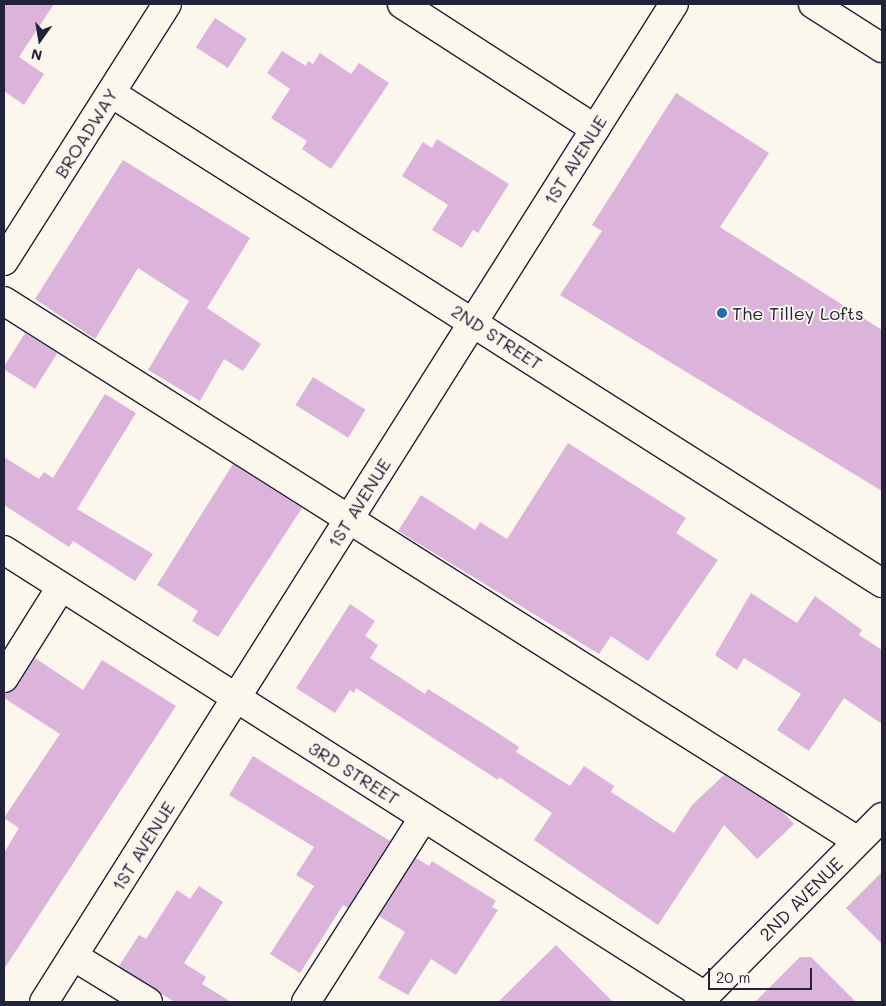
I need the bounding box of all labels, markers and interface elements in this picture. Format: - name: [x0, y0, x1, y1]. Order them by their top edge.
- north arrow: [15, 15, 65, 65]
- text: N: [29, 45, 44, 66]
- street label: BROADWAY: [50, 84, 122, 182]
- street label: 1ST AVENUE: [539, 111, 611, 209]
- street label: 2ND STREET: [448, 300, 546, 374]
- place label: The Tilley Lofts: [732, 302, 864, 324]
- marker: The Tilley Lofts: [716, 307, 728, 319]
- street label: 1ST AVENUE: [323, 454, 395, 552]
- street label: 3RD STREET: [305, 737, 403, 809]
- street label: 1ST AVENUE: [107, 797, 179, 895]
- street label: 2ND AVENUE: [755, 853, 847, 945]
- scale bar: [711, 958, 815, 990]
- text: 20 m: [716, 967, 750, 987]

